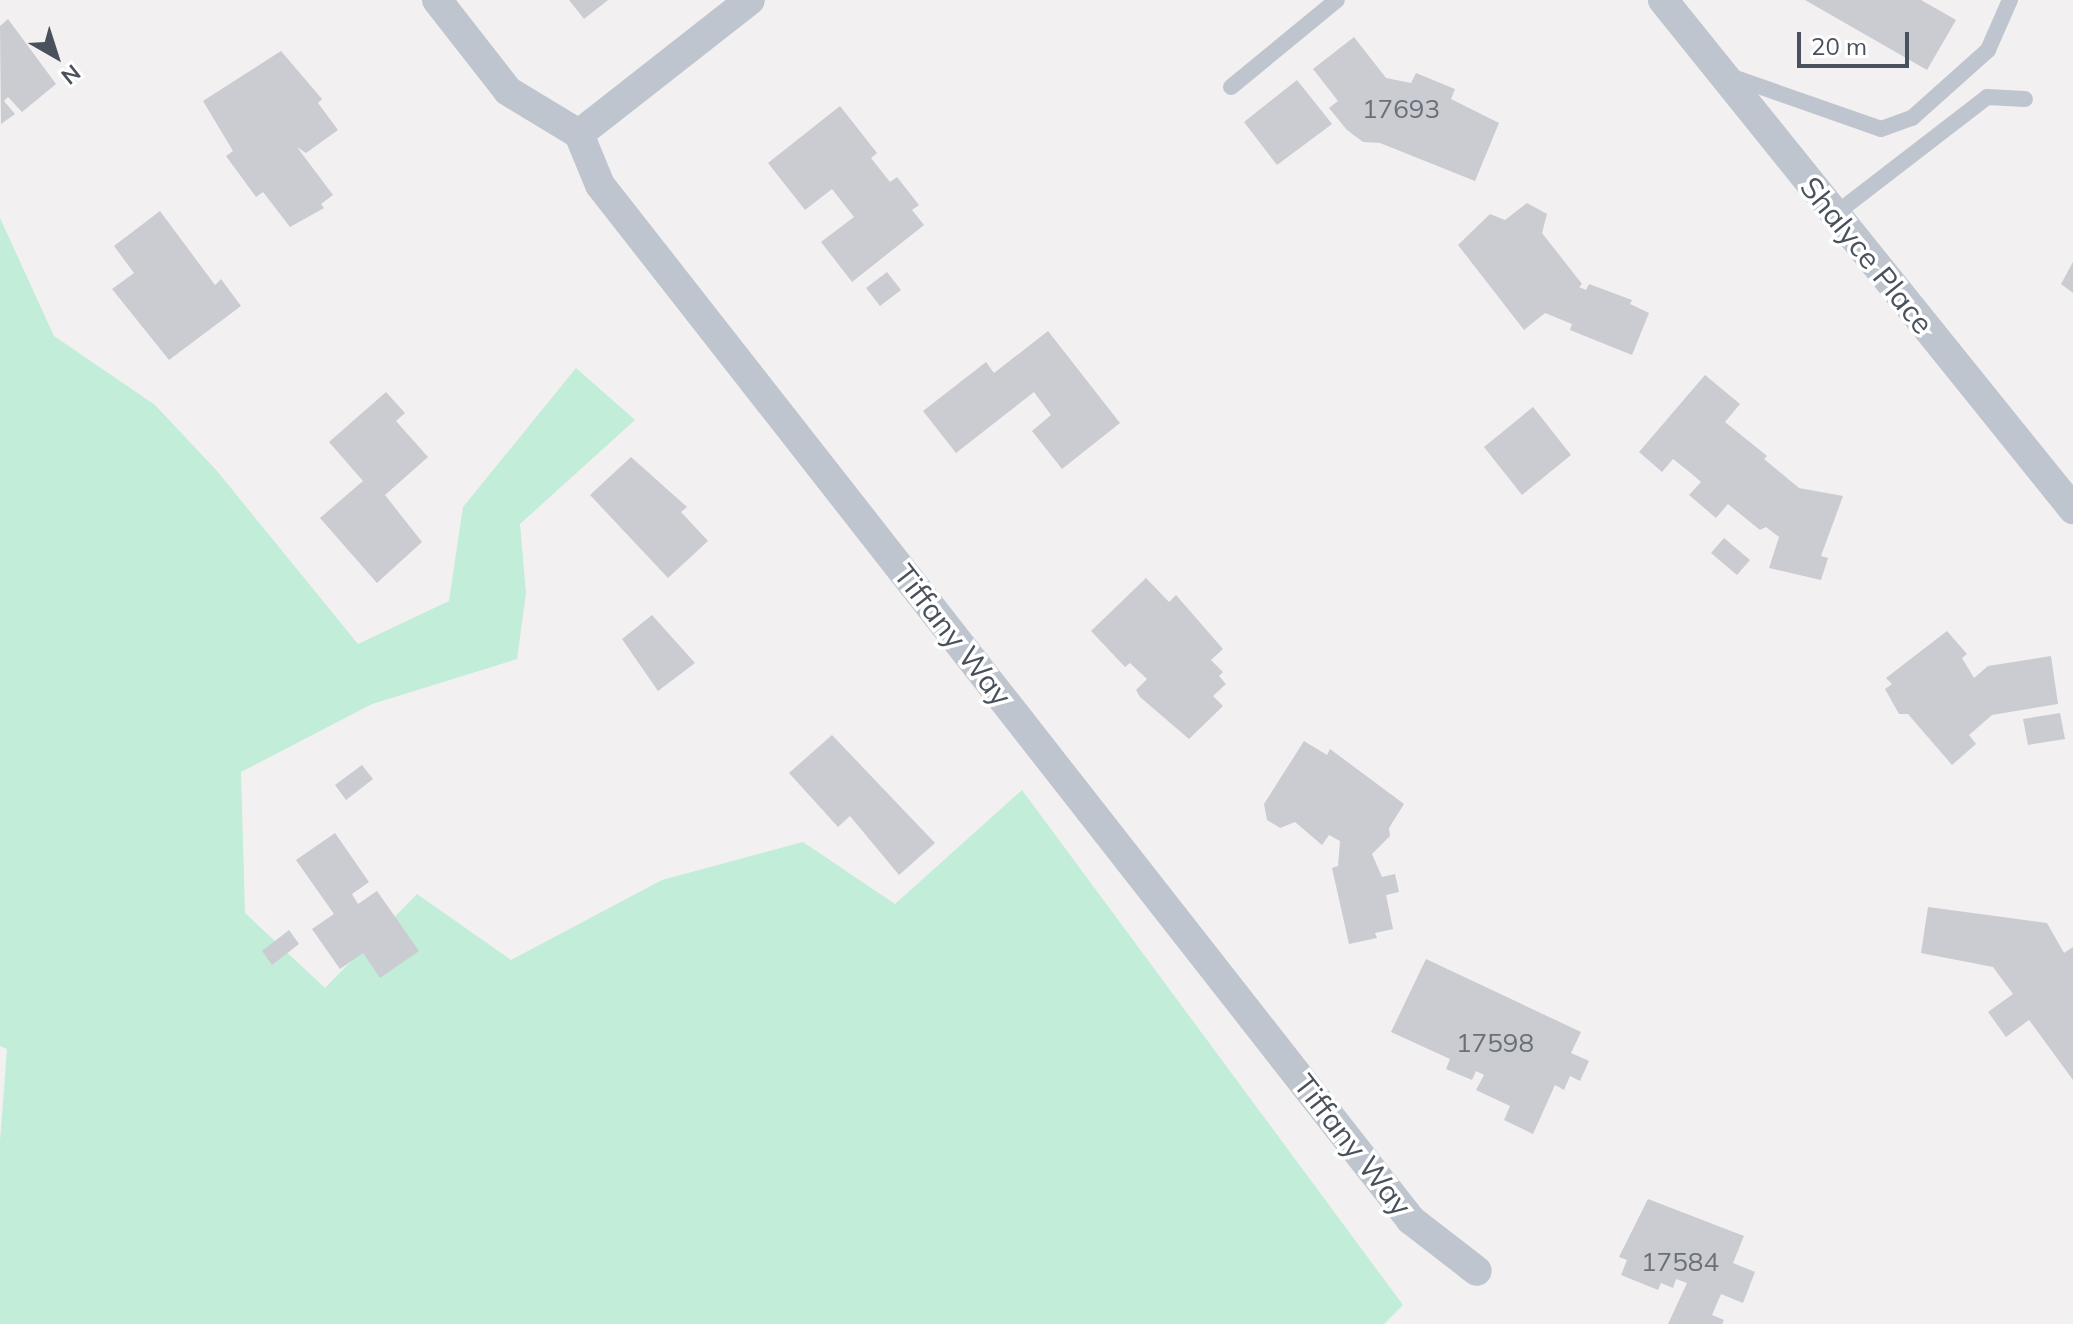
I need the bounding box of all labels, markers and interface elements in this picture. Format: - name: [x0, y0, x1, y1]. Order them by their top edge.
- north arrow: [16, 16, 96, 96]
- scale bar: [1801, 16, 1913, 66]
- text: 20 m: [1811, 31, 1867, 61]
- text: N: [56, 59, 86, 91]
- house number: 17693: [1362, 93, 1440, 125]
- street label: Shalyce Place: [1793, 169, 1941, 341]
- street label: Tiffany Way: [887, 557, 1019, 713]
- house number: 17598: [1456, 1027, 1534, 1059]
- street label: Tiffany Way: [1287, 1067, 1419, 1223]
- house number: 17584: [1641, 1246, 1719, 1278]

